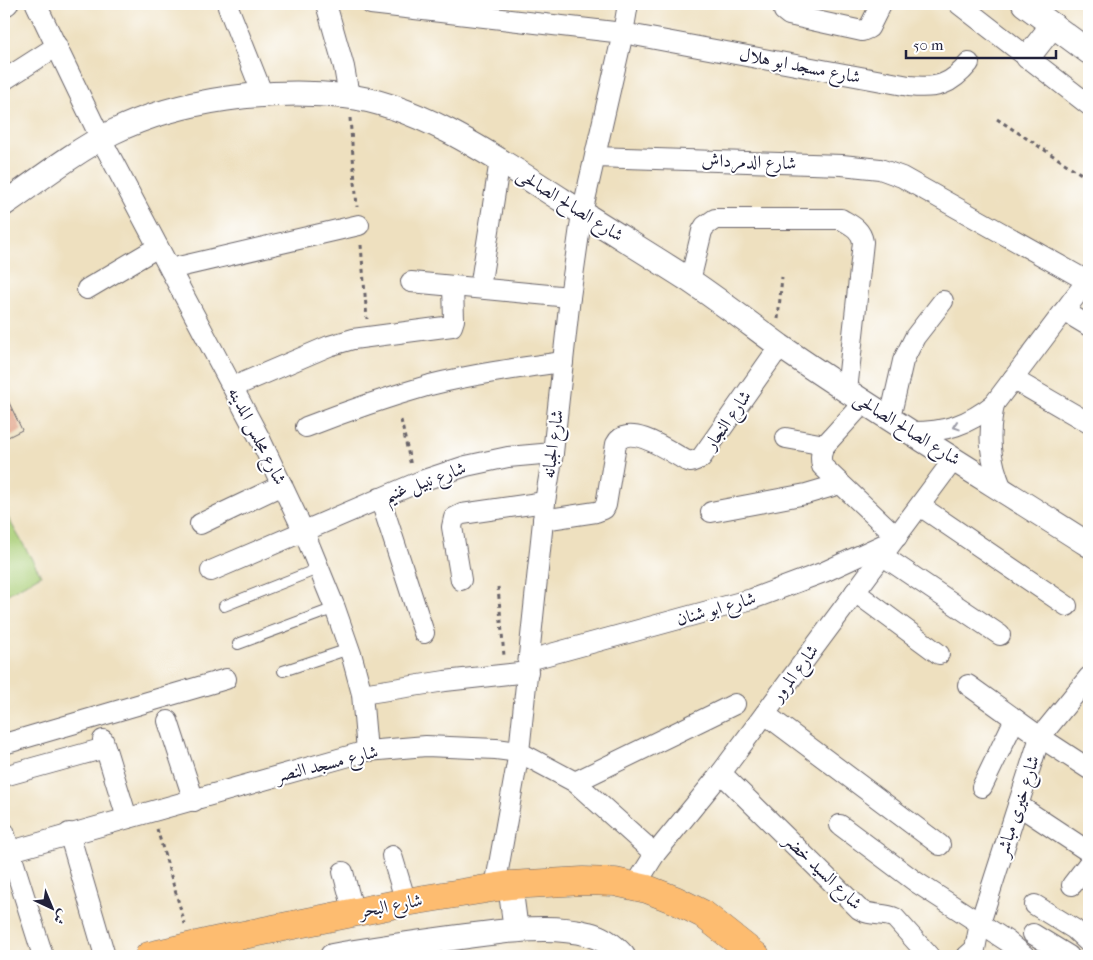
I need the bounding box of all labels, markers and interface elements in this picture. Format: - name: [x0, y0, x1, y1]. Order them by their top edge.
- scale bar: [906, 28, 1056, 60]
- text: 50 m: [913, 36, 944, 54]
- street label: شارع مسجد ابو هلال: [737, 44, 862, 92]
- street label: شارع الدمرداش: [701, 150, 797, 178]
- street label: شارع الصالح الصالحى: [510, 164, 627, 250]
- street label: شارع مجلس المدينه: [220, 384, 291, 490]
- street label: شارع النجار: [699, 386, 759, 458]
- street label: شارع الصالح الصالحى: [847, 388, 964, 474]
- street label: شارع الجبانه: [538, 408, 572, 480]
- one-way arrow: [952, 421, 960, 431]
- street label: شارع نبيل غنيم: [381, 458, 471, 513]
- street label: شارع ابو شنان: [674, 588, 759, 634]
- street label: شارع المرور: [766, 640, 826, 710]
- street label: شارع مسجد النصر: [272, 741, 381, 791]
- street label: شارع خيرى مباشر: [991, 753, 1048, 862]
- street label: شارع السيد خضر: [776, 828, 866, 917]
- north arrow: [28, 882, 78, 932]
- street label: شارع البحر: [356, 890, 425, 927]
- text: ش: [50, 906, 72, 928]

